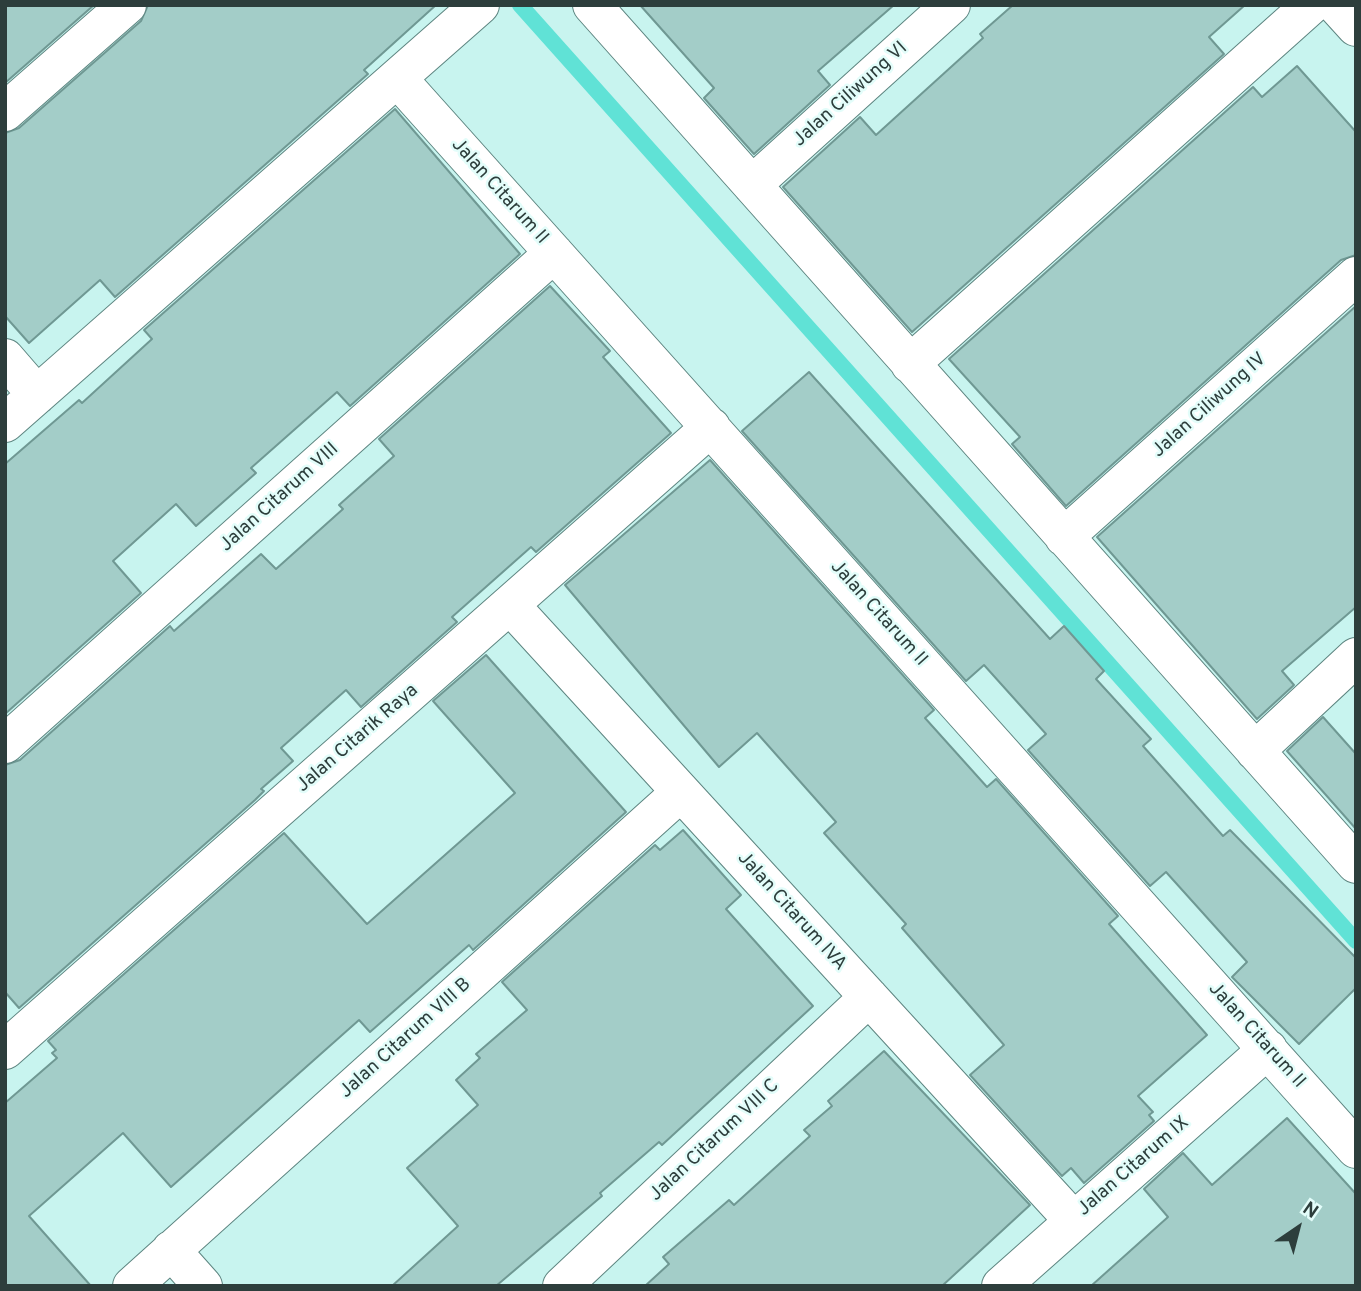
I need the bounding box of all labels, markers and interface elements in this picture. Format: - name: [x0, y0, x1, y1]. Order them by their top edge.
- street label: Jalan Ciliwung VI: [789, 38, 913, 152]
- street label: Jalan Citarum II: [446, 134, 552, 250]
- street label: Jalan Ciliwung IV: [1148, 349, 1272, 463]
- street label: Jalan Citarum VIII: [216, 439, 344, 557]
- street label: Jalan Citarum II: [825, 556, 931, 672]
- street label: Jalan Citarik Raya: [292, 680, 424, 798]
- street label: Jalan Citarum IVA: [731, 848, 851, 976]
- street label: Jalan Citarum VIII B: [336, 974, 476, 1104]
- street label: Jalan Citarum II: [1203, 978, 1309, 1094]
- street label: Jalan Citarum VIII C: [646, 1075, 784, 1207]
- street label: Jalan Citarum IX: [1074, 1112, 1194, 1222]
- north arrow: [1263, 1193, 1333, 1263]
- text: N: [1298, 1197, 1323, 1225]

